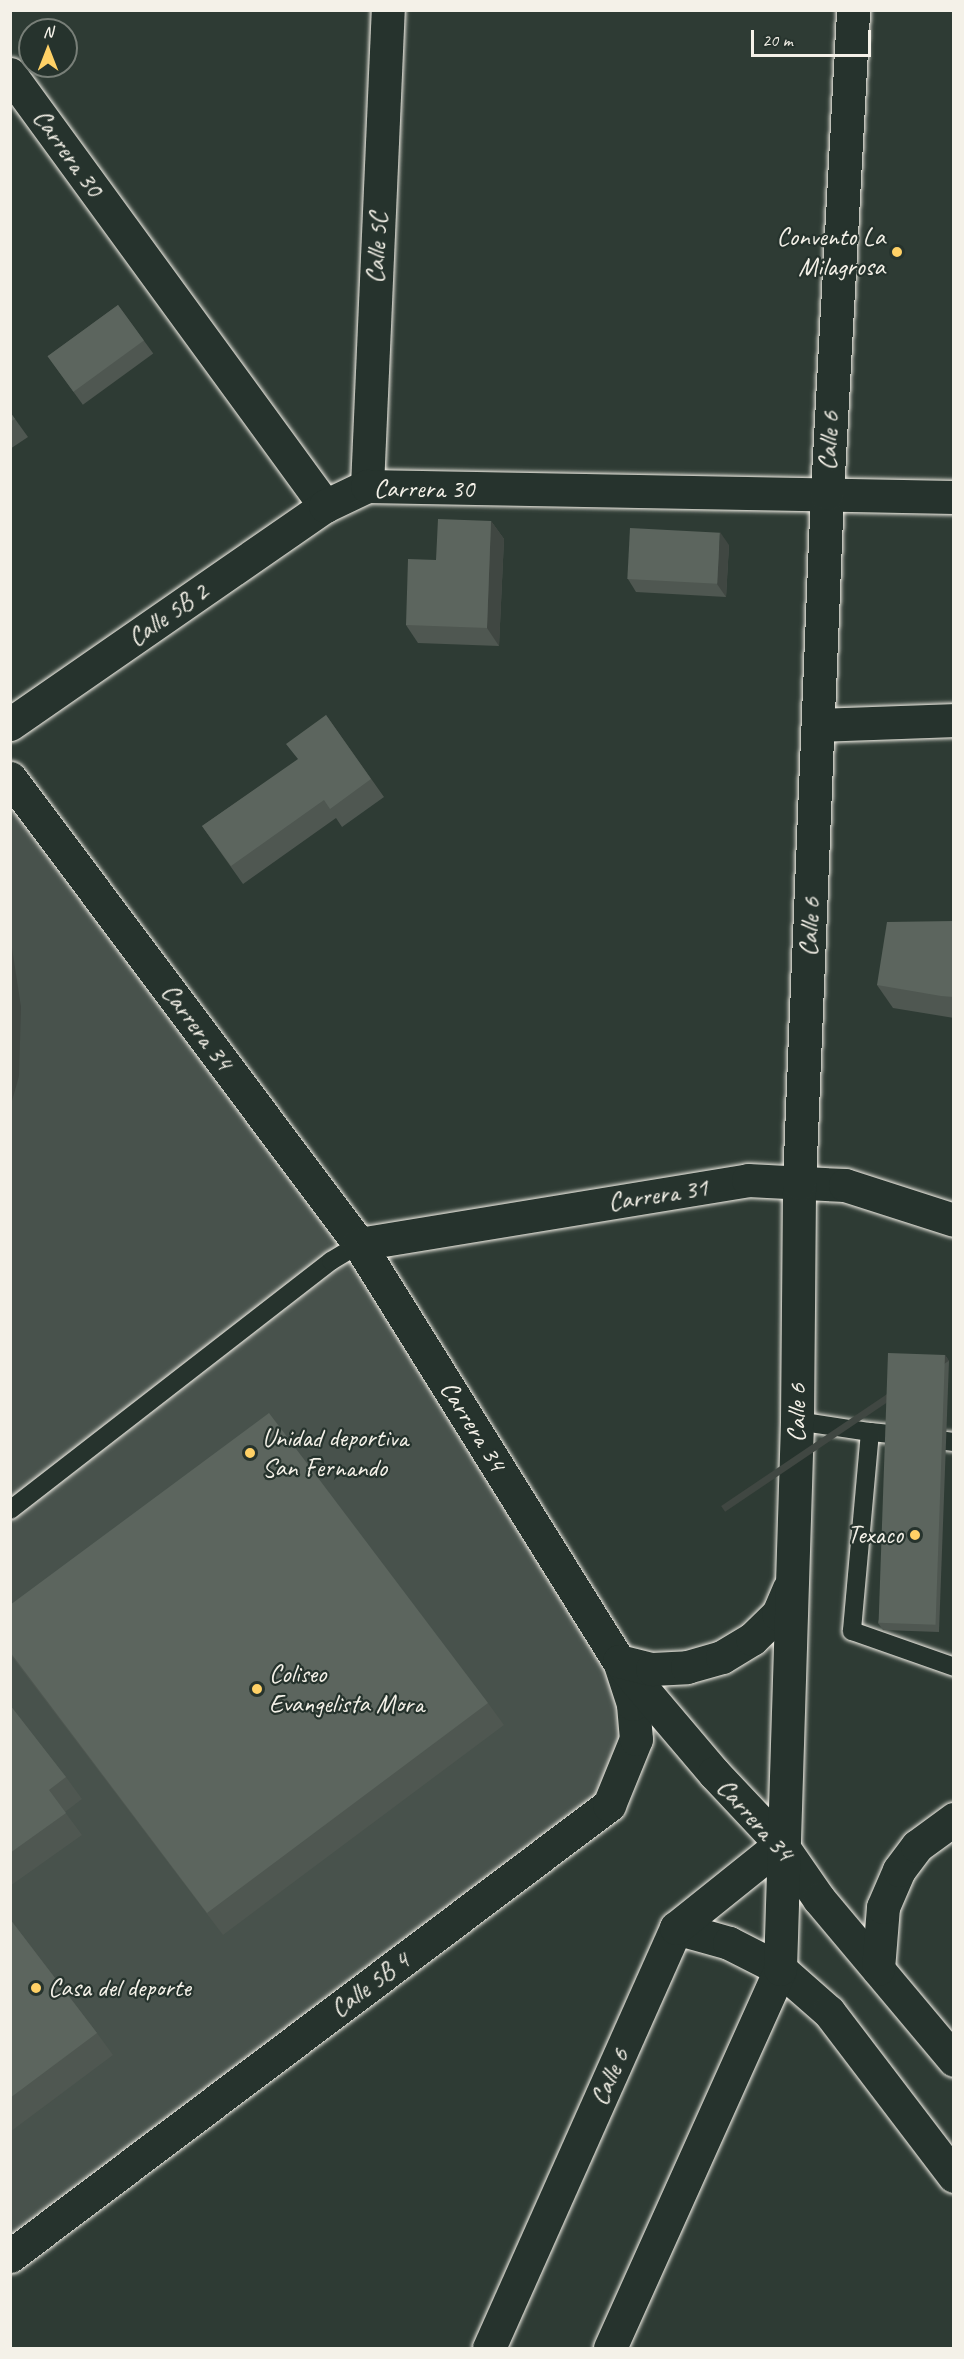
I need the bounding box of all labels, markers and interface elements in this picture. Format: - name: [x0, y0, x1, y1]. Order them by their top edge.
- north arrow: [18, 18, 78, 78]
- scale bar: [754, 18, 874, 56]
- text: N: [43, 22, 53, 42]
- text: 20 m: [762, 29, 793, 51]
- street label: Carrera 30: [26, 103, 110, 203]
- street label: Calle 5C: [360, 212, 394, 284]
- place label: Convento La Milagrosa: [777, 221, 885, 282]
- marker: Convento La Milagrosa: [890, 245, 904, 259]
- street label: Calle 6: [812, 411, 846, 471]
- street label: Carrera 30: [374, 473, 474, 505]
- street label: Calle 5B 2: [122, 576, 214, 654]
- street label: Calle 6: [793, 897, 827, 957]
- street label: Carrera 34: [154, 977, 240, 1077]
- street label: Carrera 31: [606, 1172, 710, 1218]
- street label: Carrera 34: [433, 1375, 513, 1477]
- street label: Calle 6: [781, 1383, 813, 1443]
- place label: Unidad deportiva San Fernando: [262, 1422, 409, 1484]
- marker: Unidad deportiva San Fernando: [243, 1446, 257, 1460]
- place label: Texaco: [847, 1519, 903, 1551]
- marker: Texaco: [908, 1528, 922, 1542]
- place label: Coliseo Evangelista Mora: [269, 1658, 424, 1720]
- marker: Coliseo Evangelista Mora: [250, 1682, 264, 1696]
- street label: Carrera 34: [710, 1772, 800, 1868]
- street label: Calle 5B 4: [325, 1945, 415, 2025]
- place label: Casa del deporte: [48, 1972, 191, 2004]
- marker: Casa del deporte: [29, 1981, 43, 1995]
- street label: Calle 6: [584, 2044, 636, 2110]

